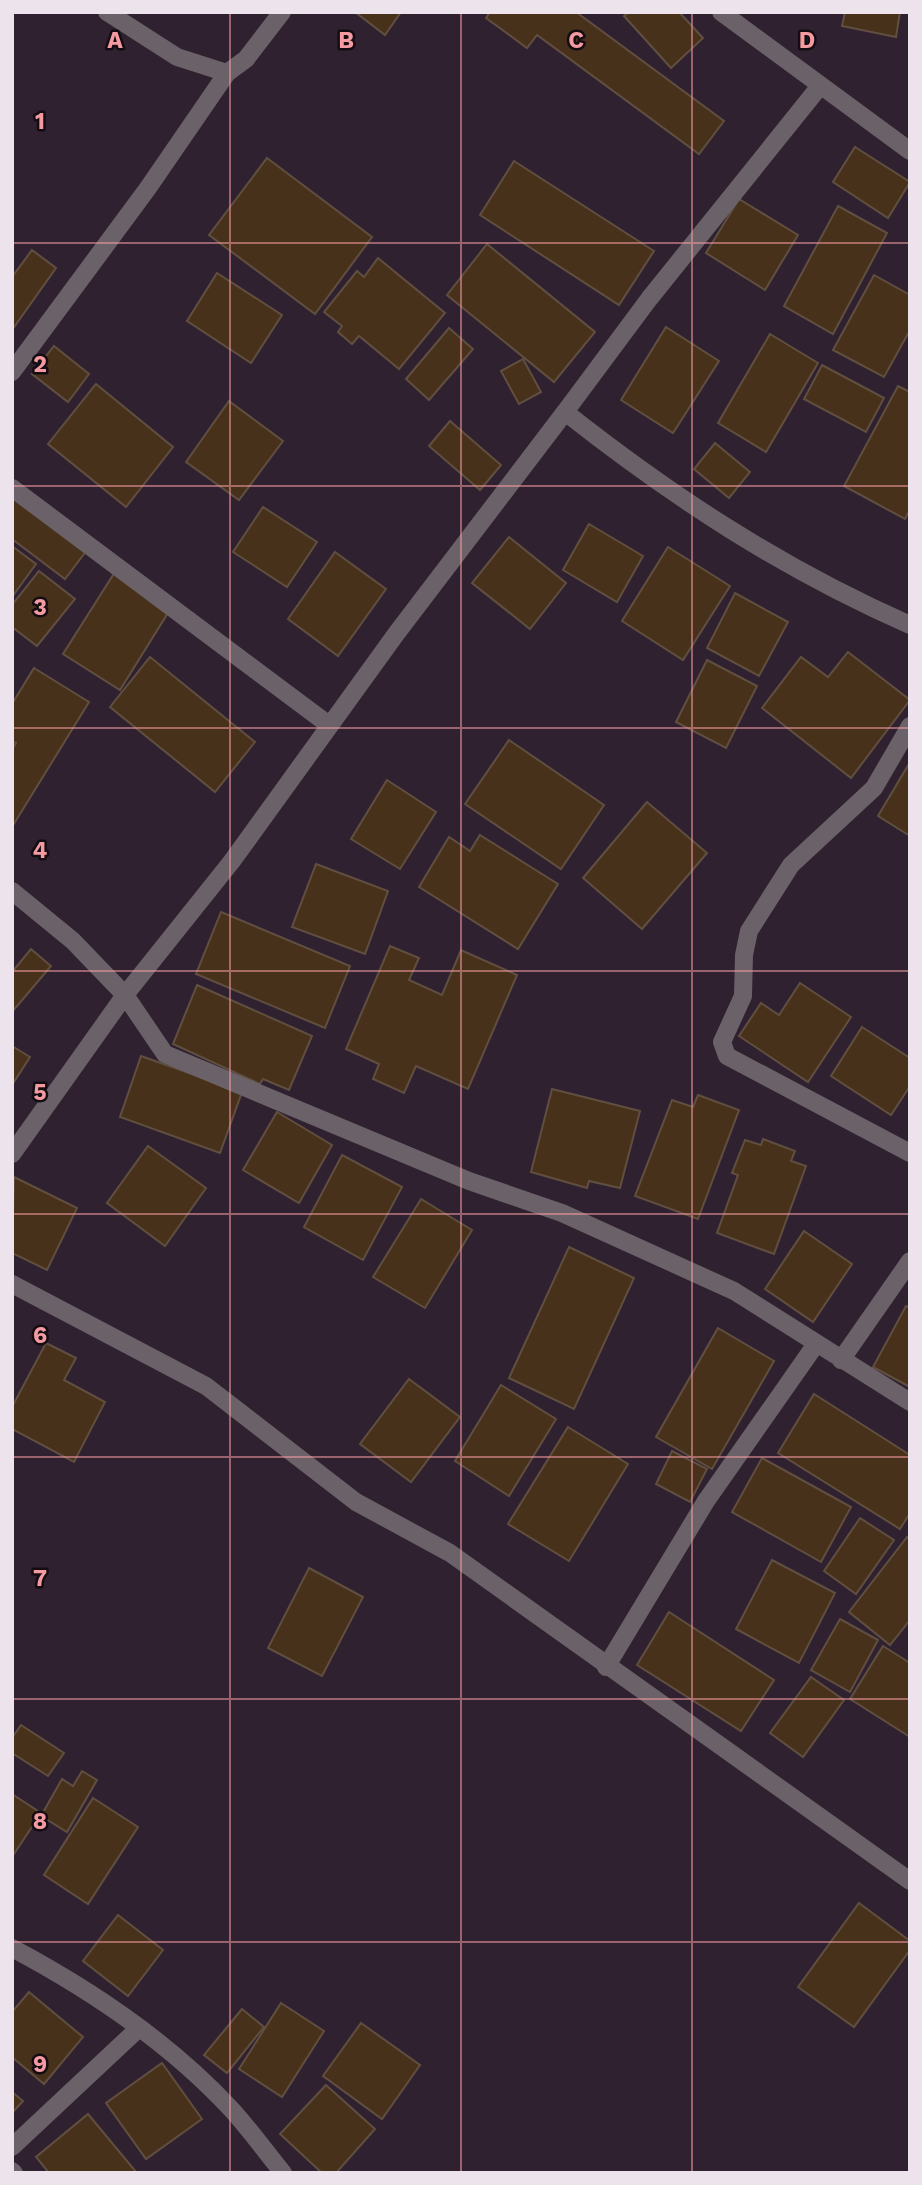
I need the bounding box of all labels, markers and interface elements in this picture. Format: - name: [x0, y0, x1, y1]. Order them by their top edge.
- text: A: [107, 27, 123, 54]
- text: B: [338, 27, 354, 54]
- text: C: [568, 27, 584, 54]
- text: D: [799, 27, 815, 54]
- text: 1: [35, 108, 45, 135]
- text: 2: [33, 351, 47, 378]
- text: 3: [33, 594, 47, 621]
- text: 4: [33, 837, 48, 864]
- text: 5: [33, 1079, 47, 1106]
- text: 6: [33, 1322, 47, 1349]
- text: 7: [33, 1565, 47, 1592]
- text: 8: [33, 1808, 47, 1835]
- text: 9: [33, 2051, 47, 2078]

